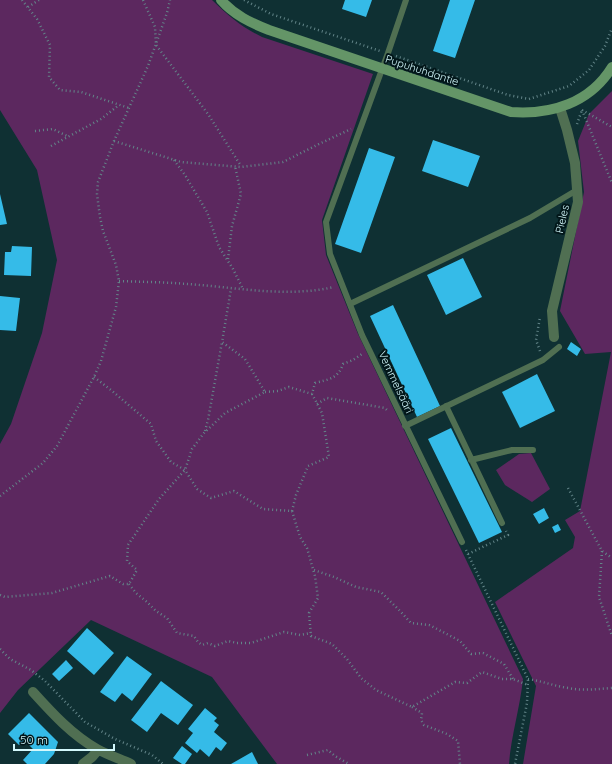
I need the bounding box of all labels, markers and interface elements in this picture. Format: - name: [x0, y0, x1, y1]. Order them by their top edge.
- street label: Pupuhuhdantie: [383, 52, 461, 88]
- street label: Pieles: [552, 203, 572, 235]
- street label: Vemmelsääri: [375, 349, 417, 415]
- scale bar: [14, 726, 114, 752]
- text: 50 m: [20, 732, 48, 747]

